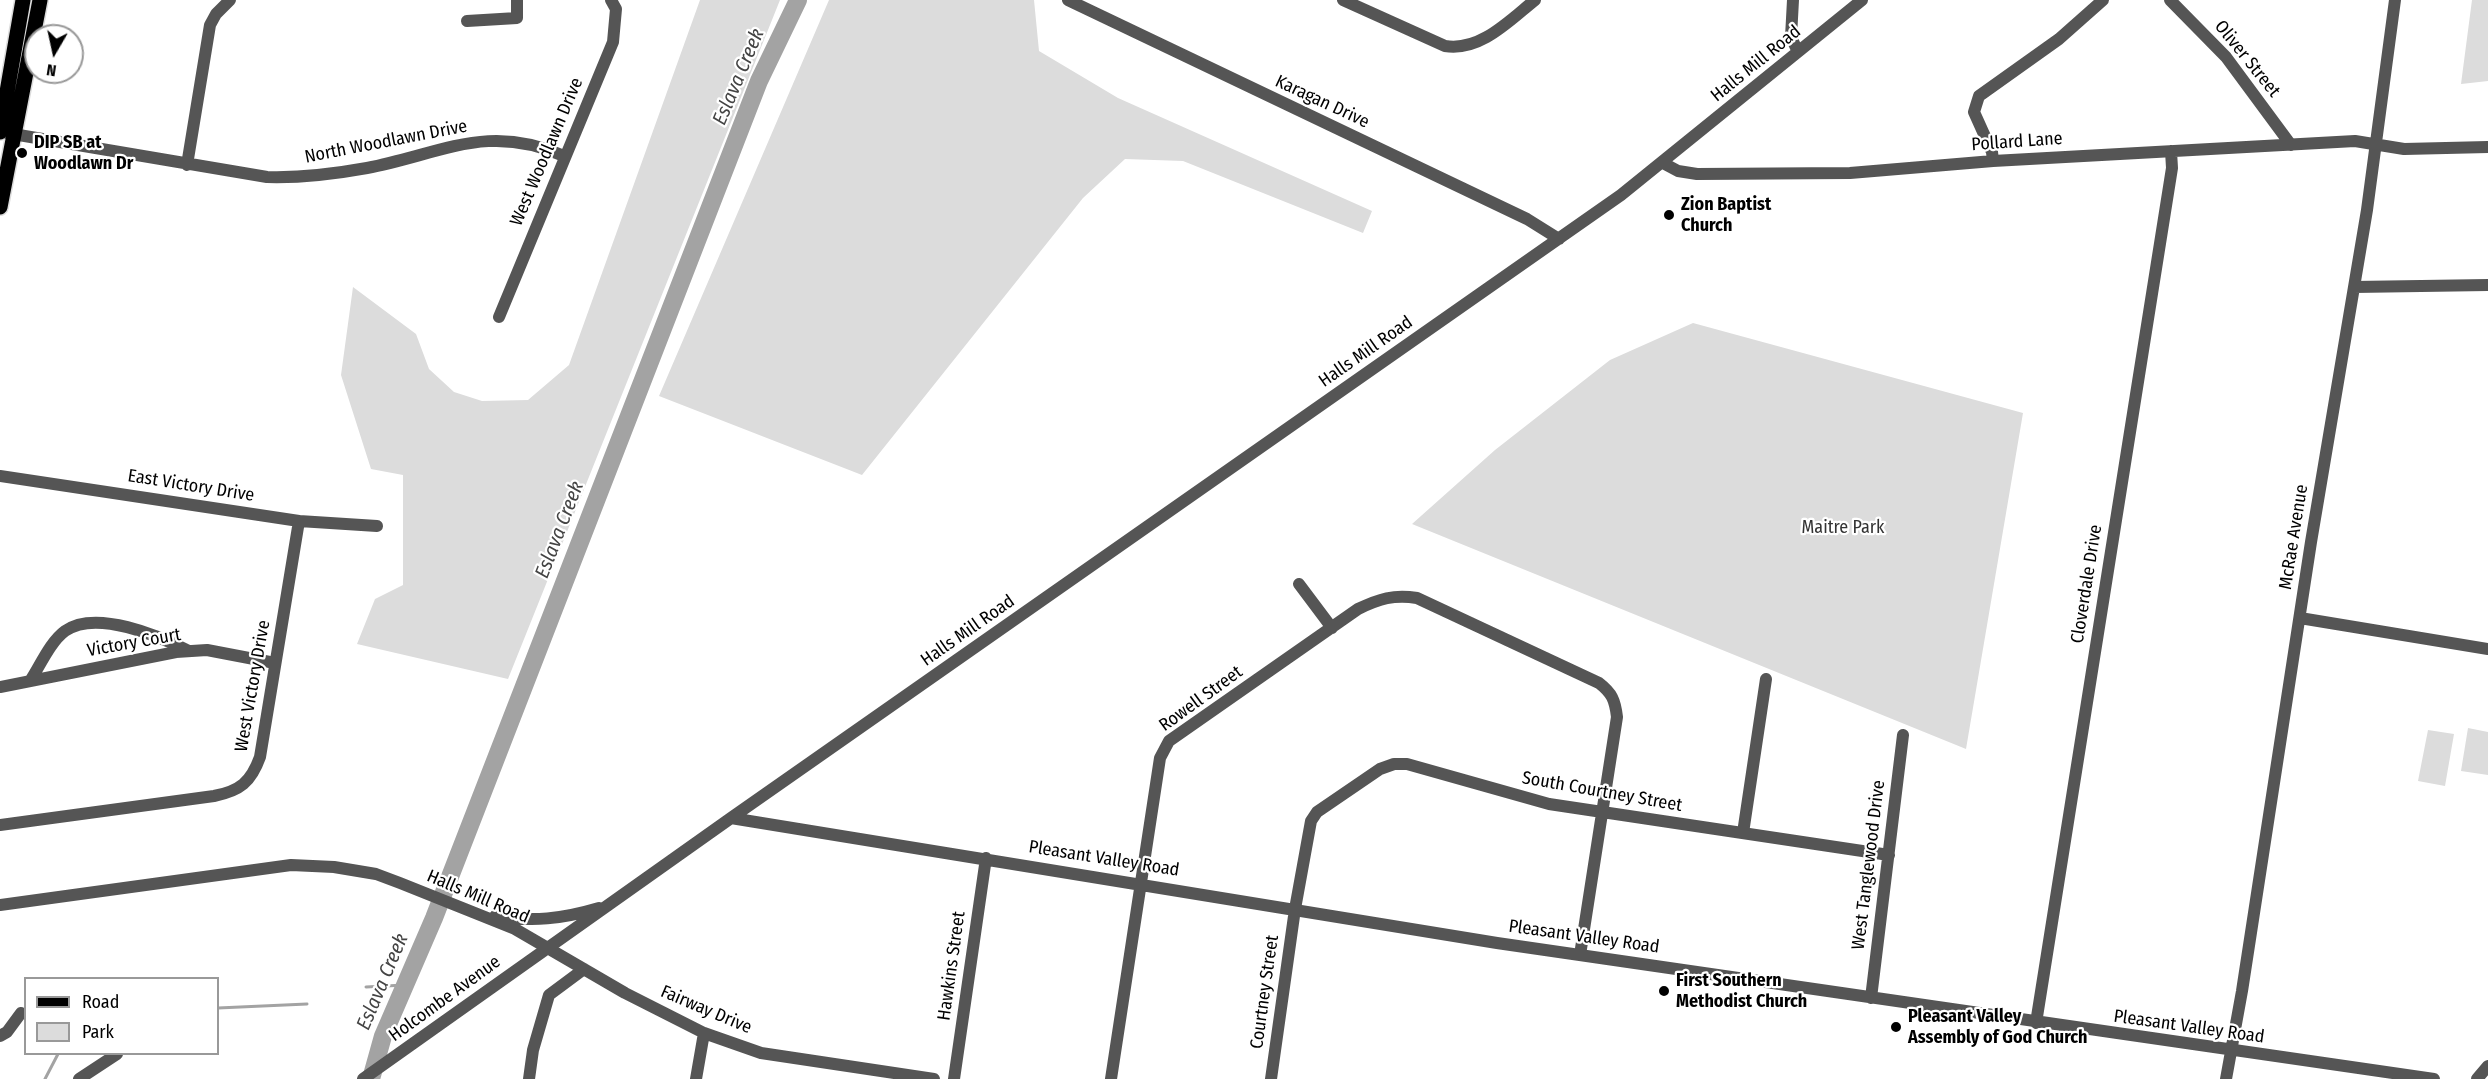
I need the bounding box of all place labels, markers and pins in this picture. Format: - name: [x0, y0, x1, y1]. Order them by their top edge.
- place label: DIP SB at Woodlawn Dr: [34, 132, 133, 174]
- marker: DIP SB at Woodlawn Dr: [15, 146, 29, 160]
- place label: Zion Baptist Church: [1681, 194, 1771, 236]
- marker: Zion Baptist Church: [1662, 208, 1676, 222]
- place label: First Southern Methodist Church: [1676, 970, 1807, 1012]
- marker: First Southern Methodist Church: [1657, 984, 1671, 998]
- place label: Pleasant Valley Assembly of God Church: [1908, 1006, 2088, 1048]
- marker: Pleasant Valley Assembly of God Church: [1889, 1020, 1903, 1034]

